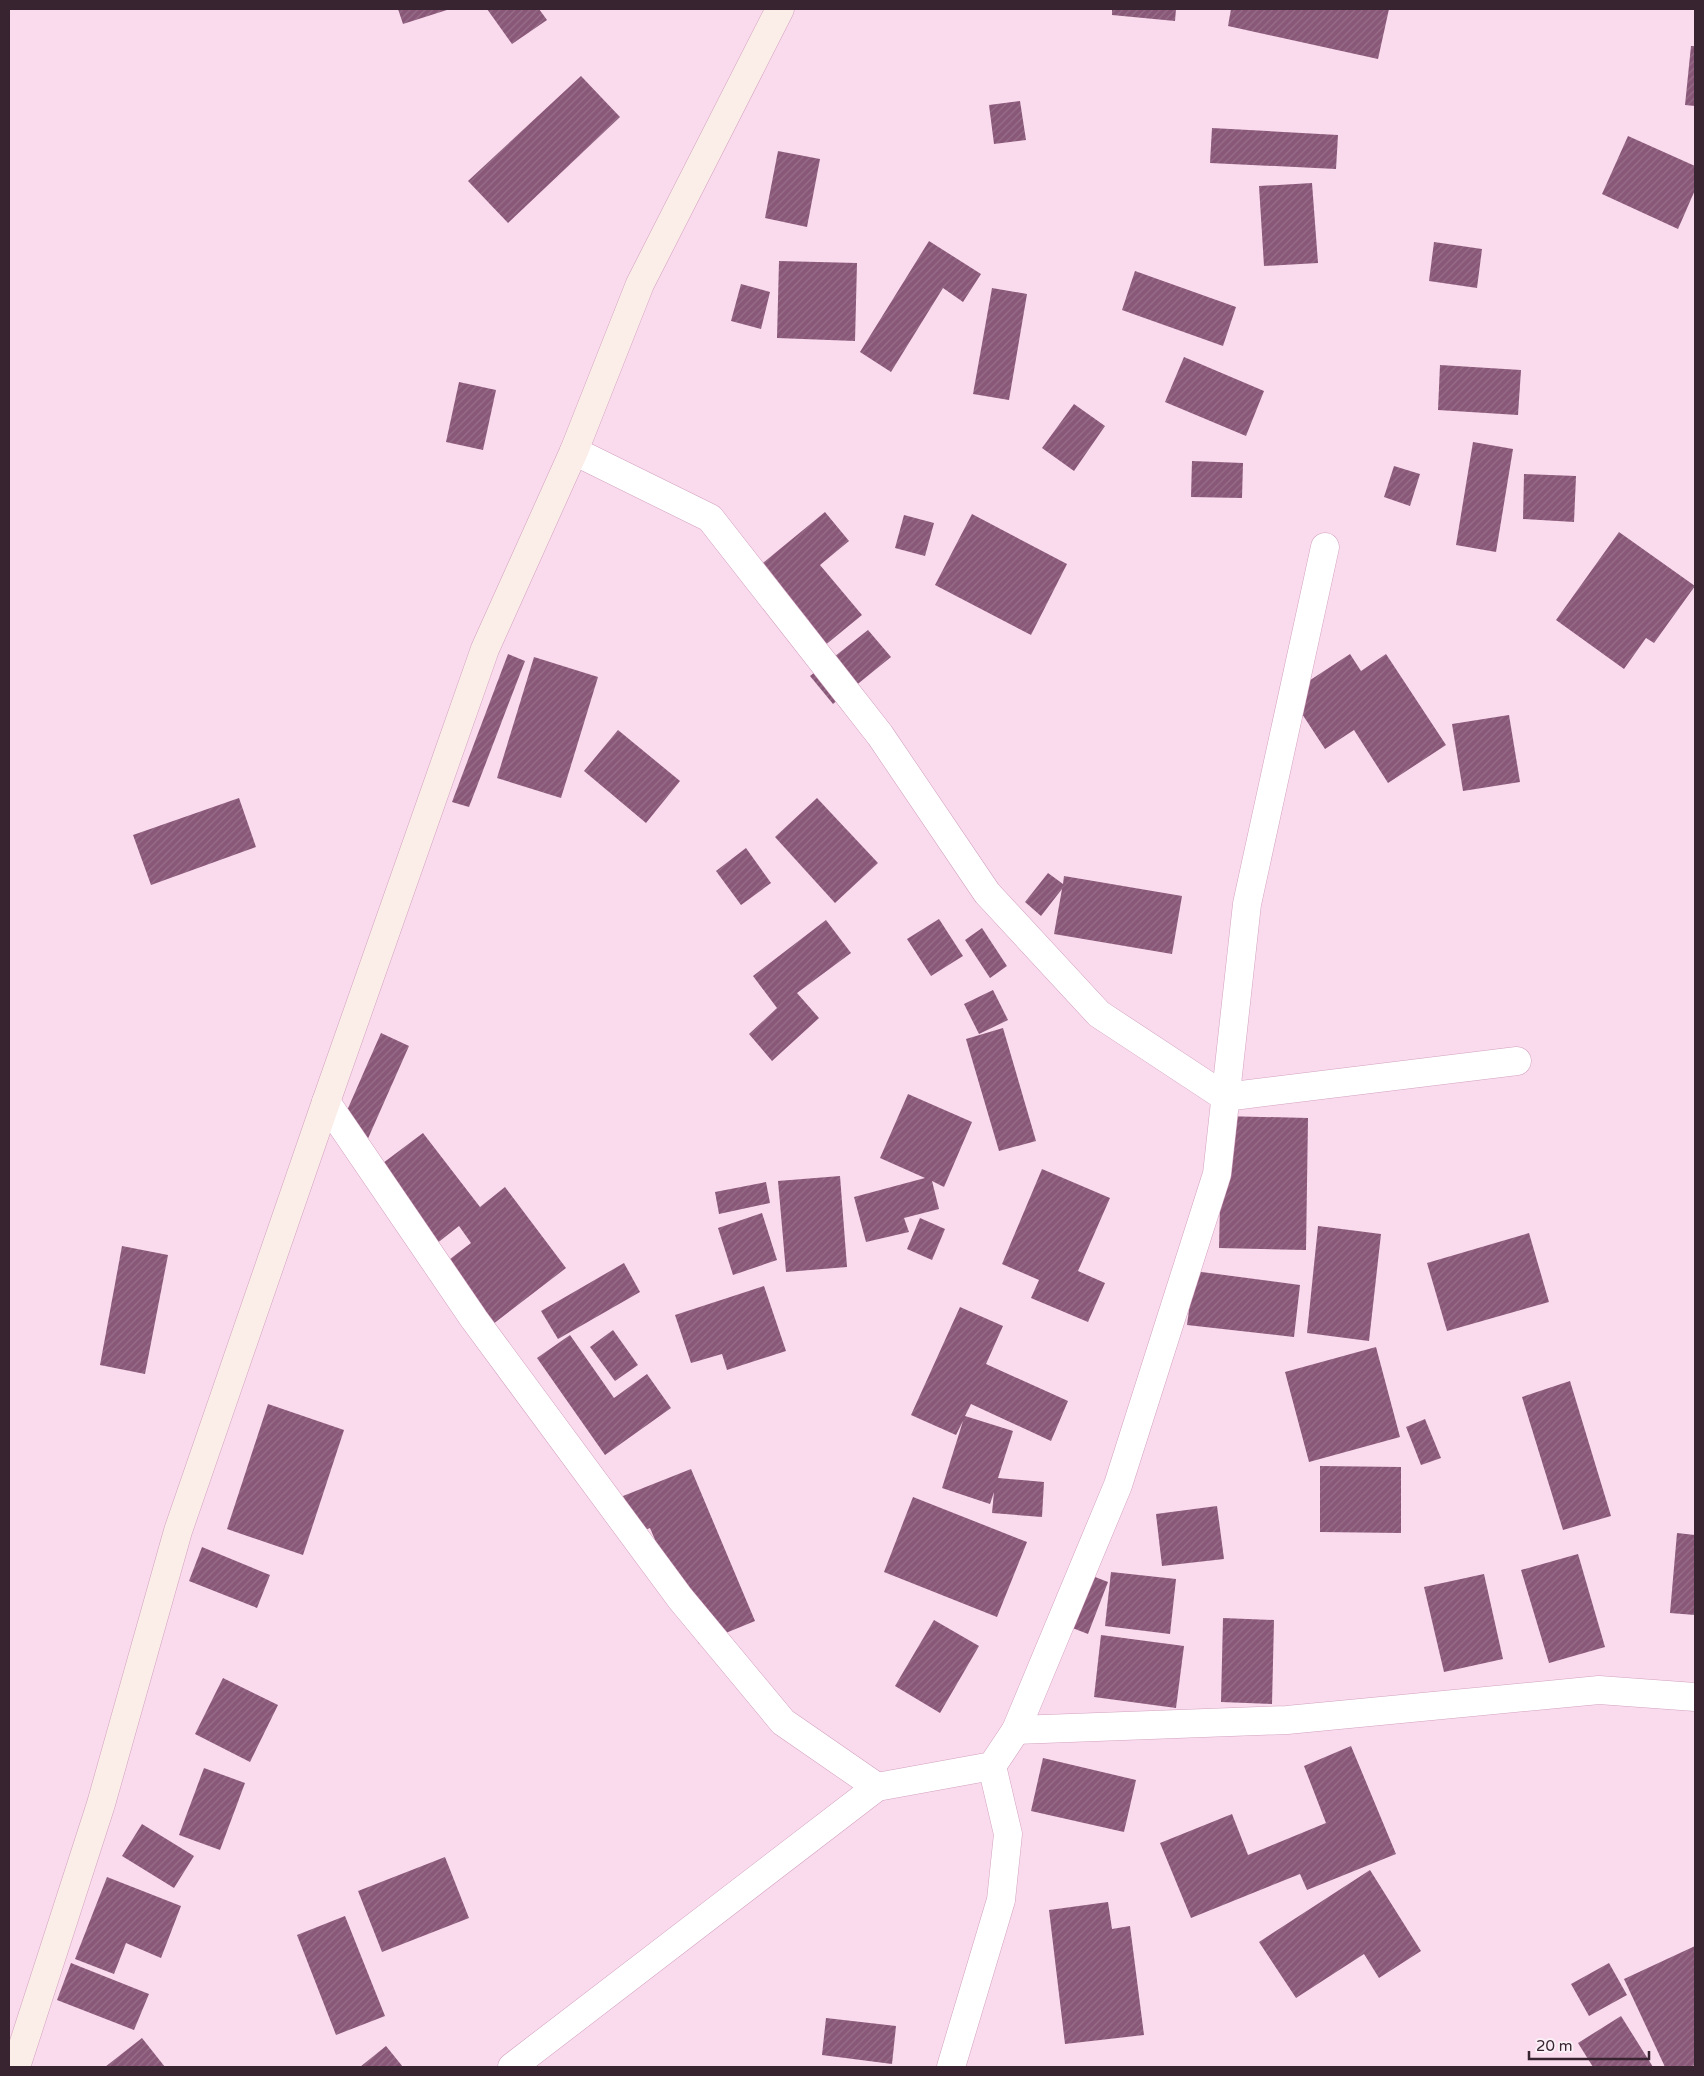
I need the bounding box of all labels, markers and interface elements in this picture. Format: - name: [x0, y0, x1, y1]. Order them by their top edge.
- scale bar: [1529, 2028, 1649, 2060]
- text: 20 m: [1536, 2037, 1573, 2055]

